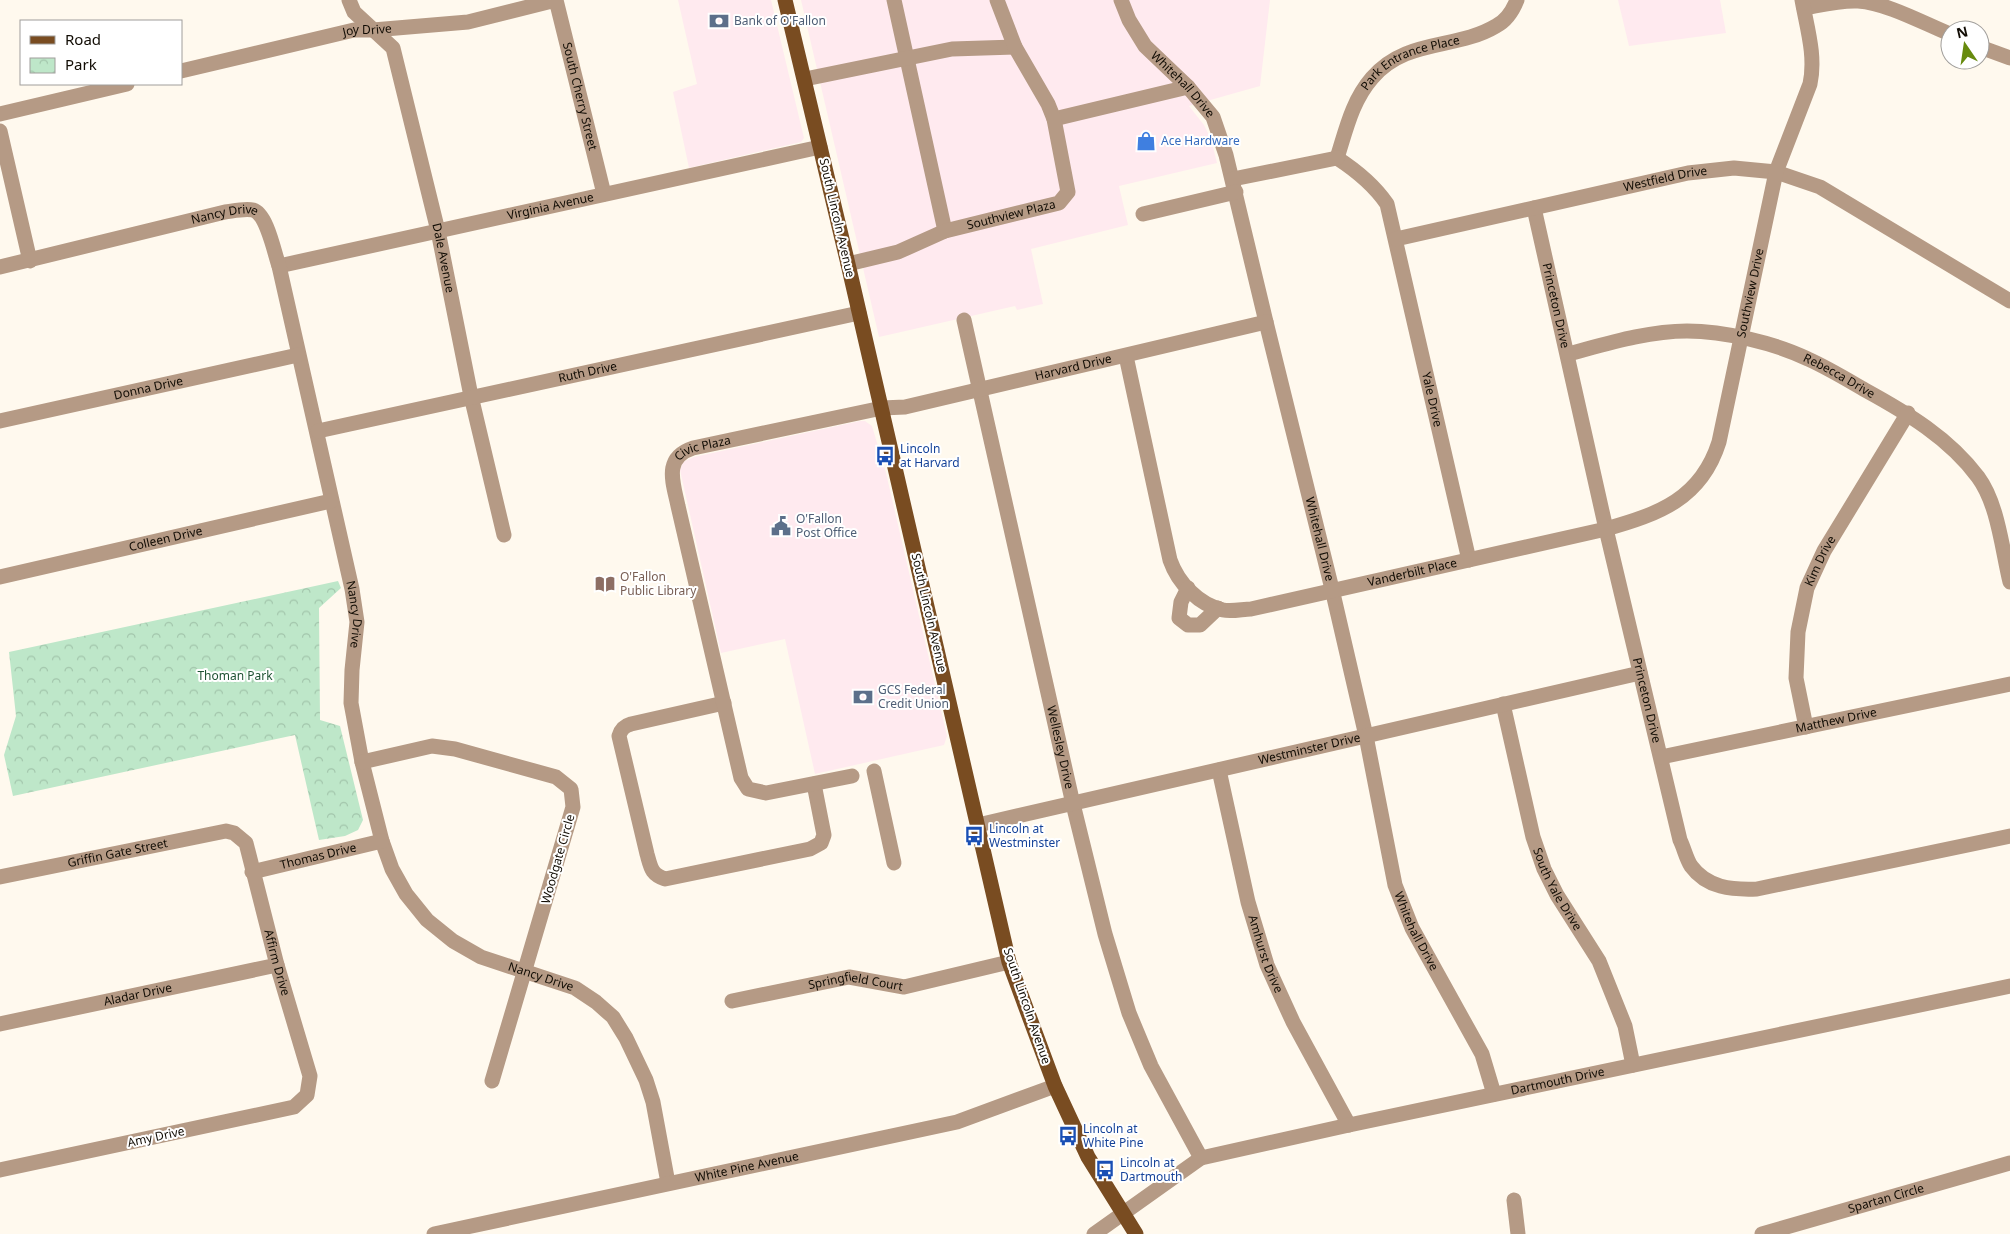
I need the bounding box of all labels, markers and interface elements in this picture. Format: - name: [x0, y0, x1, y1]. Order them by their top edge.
- bank icon: Bank of O'Fallon: [708, 10, 730, 32]
- place label: Bank of O'Fallon: [734, 12, 826, 29]
- street label: Joy Drive: [340, 19, 393, 41]
- legend: [20, 20, 182, 85]
- north arrow: [1940, 20, 1990, 70]
- text: N: [1954, 21, 1970, 42]
- text: Road: [65, 29, 101, 49]
- street label: Park Entrance Place: [1356, 31, 1462, 93]
- street label: South Cherry Street: [559, 40, 602, 153]
- street label: Whitehall Drive: [1147, 47, 1219, 121]
- text: Park: [65, 54, 97, 74]
- shop icon: Ace Hardware: [1135, 130, 1157, 152]
- place label: Ace Hardware: [1161, 132, 1240, 149]
- street label: South Lincoln Avenue: [816, 157, 860, 279]
- street label: Westfield Drive: [1622, 162, 1708, 195]
- street label: Virginia Avenue: [505, 188, 596, 224]
- street label: Southview Plaza: [965, 195, 1057, 233]
- street label: Nancy Drive: [189, 200, 262, 228]
- street label: Dale Avenue: [428, 221, 459, 294]
- street label: Southview Drive: [1732, 246, 1768, 339]
- street label: Princeton Drive: [1539, 261, 1574, 350]
- street label: Rebecca Drive: [1801, 349, 1879, 402]
- street label: Harvard Drive: [1033, 350, 1114, 384]
- street label: Ruth Drive: [557, 357, 619, 386]
- street label: Yale Drive: [1418, 370, 1447, 429]
- street label: Donna Drive: [112, 372, 185, 404]
- street label: Civic Plaza: [670, 431, 732, 464]
- place label: Lincoln at Harvard: [900, 440, 960, 471]
- bus stop icon: Lincoln at Harvard: [874, 445, 896, 467]
- street label: Whitehall Drive: [1302, 495, 1339, 583]
- place label: O'Fallon Post Office: [796, 510, 857, 541]
- public building icon: O'Fallon Post Office: [770, 515, 792, 537]
- street label: Colleen Drive: [127, 522, 204, 555]
- street label: Kim Drive: [1800, 532, 1840, 589]
- street label: South Lincoln Avenue: [908, 552, 952, 674]
- street label: Vanderbilt Place: [1366, 554, 1459, 590]
- place label: O'Fallon Public Library: [620, 568, 697, 599]
- library icon: O'Fallon Public Library: [594, 573, 616, 595]
- street label: Nancy Drive: [342, 579, 366, 649]
- street label: Princeton Drive: [1629, 656, 1666, 745]
- park label: Thoman Park: [197, 667, 273, 684]
- place label: GCS Federal Credit Union: [878, 681, 949, 712]
- bank icon: GCS Federal Credit Union: [852, 686, 874, 708]
- street label: Matthew Drive: [1794, 703, 1878, 737]
- street label: Wellesley Drive: [1043, 704, 1078, 791]
- street label: Westminster Drive: [1257, 728, 1362, 768]
- street label: Woodgate Circle: [537, 812, 578, 906]
- place label: Lincoln at Westminster: [989, 820, 1060, 851]
- bus stop icon: Lincoln at Westminster: [963, 825, 985, 847]
- street label: Griffin Gate Street: [66, 834, 170, 871]
- street label: Thomas Drive: [278, 838, 358, 873]
- street label: South Yale Drive: [1529, 845, 1587, 934]
- street label: Whitehall Drive: [1390, 889, 1443, 974]
- street label: Amhurst Drive: [1244, 913, 1288, 996]
- street label: Affirm Drive: [260, 927, 295, 998]
- street label: South Lincoln Avenue: [1000, 946, 1055, 1066]
- street label: Nancy Drive: [506, 958, 576, 995]
- street label: Springfield Court: [807, 968, 905, 995]
- street label: Aladar Drive: [102, 979, 174, 1010]
- street label: Dartmouth Drive: [1509, 1062, 1606, 1099]
- place label: Lincoln at White Pine: [1083, 1120, 1144, 1151]
- street label: Amy Drive: [126, 1122, 186, 1151]
- bus stop icon: Lincoln at White Pine: [1057, 1125, 1079, 1147]
- street label: White Pine Avenue: [693, 1147, 801, 1186]
- place label: Lincoln at Dartmouth: [1120, 1154, 1182, 1185]
- bus stop icon: Lincoln at Dartmouth: [1094, 1159, 1116, 1181]
- street label: Spartan Circle: [1846, 1179, 1926, 1217]

